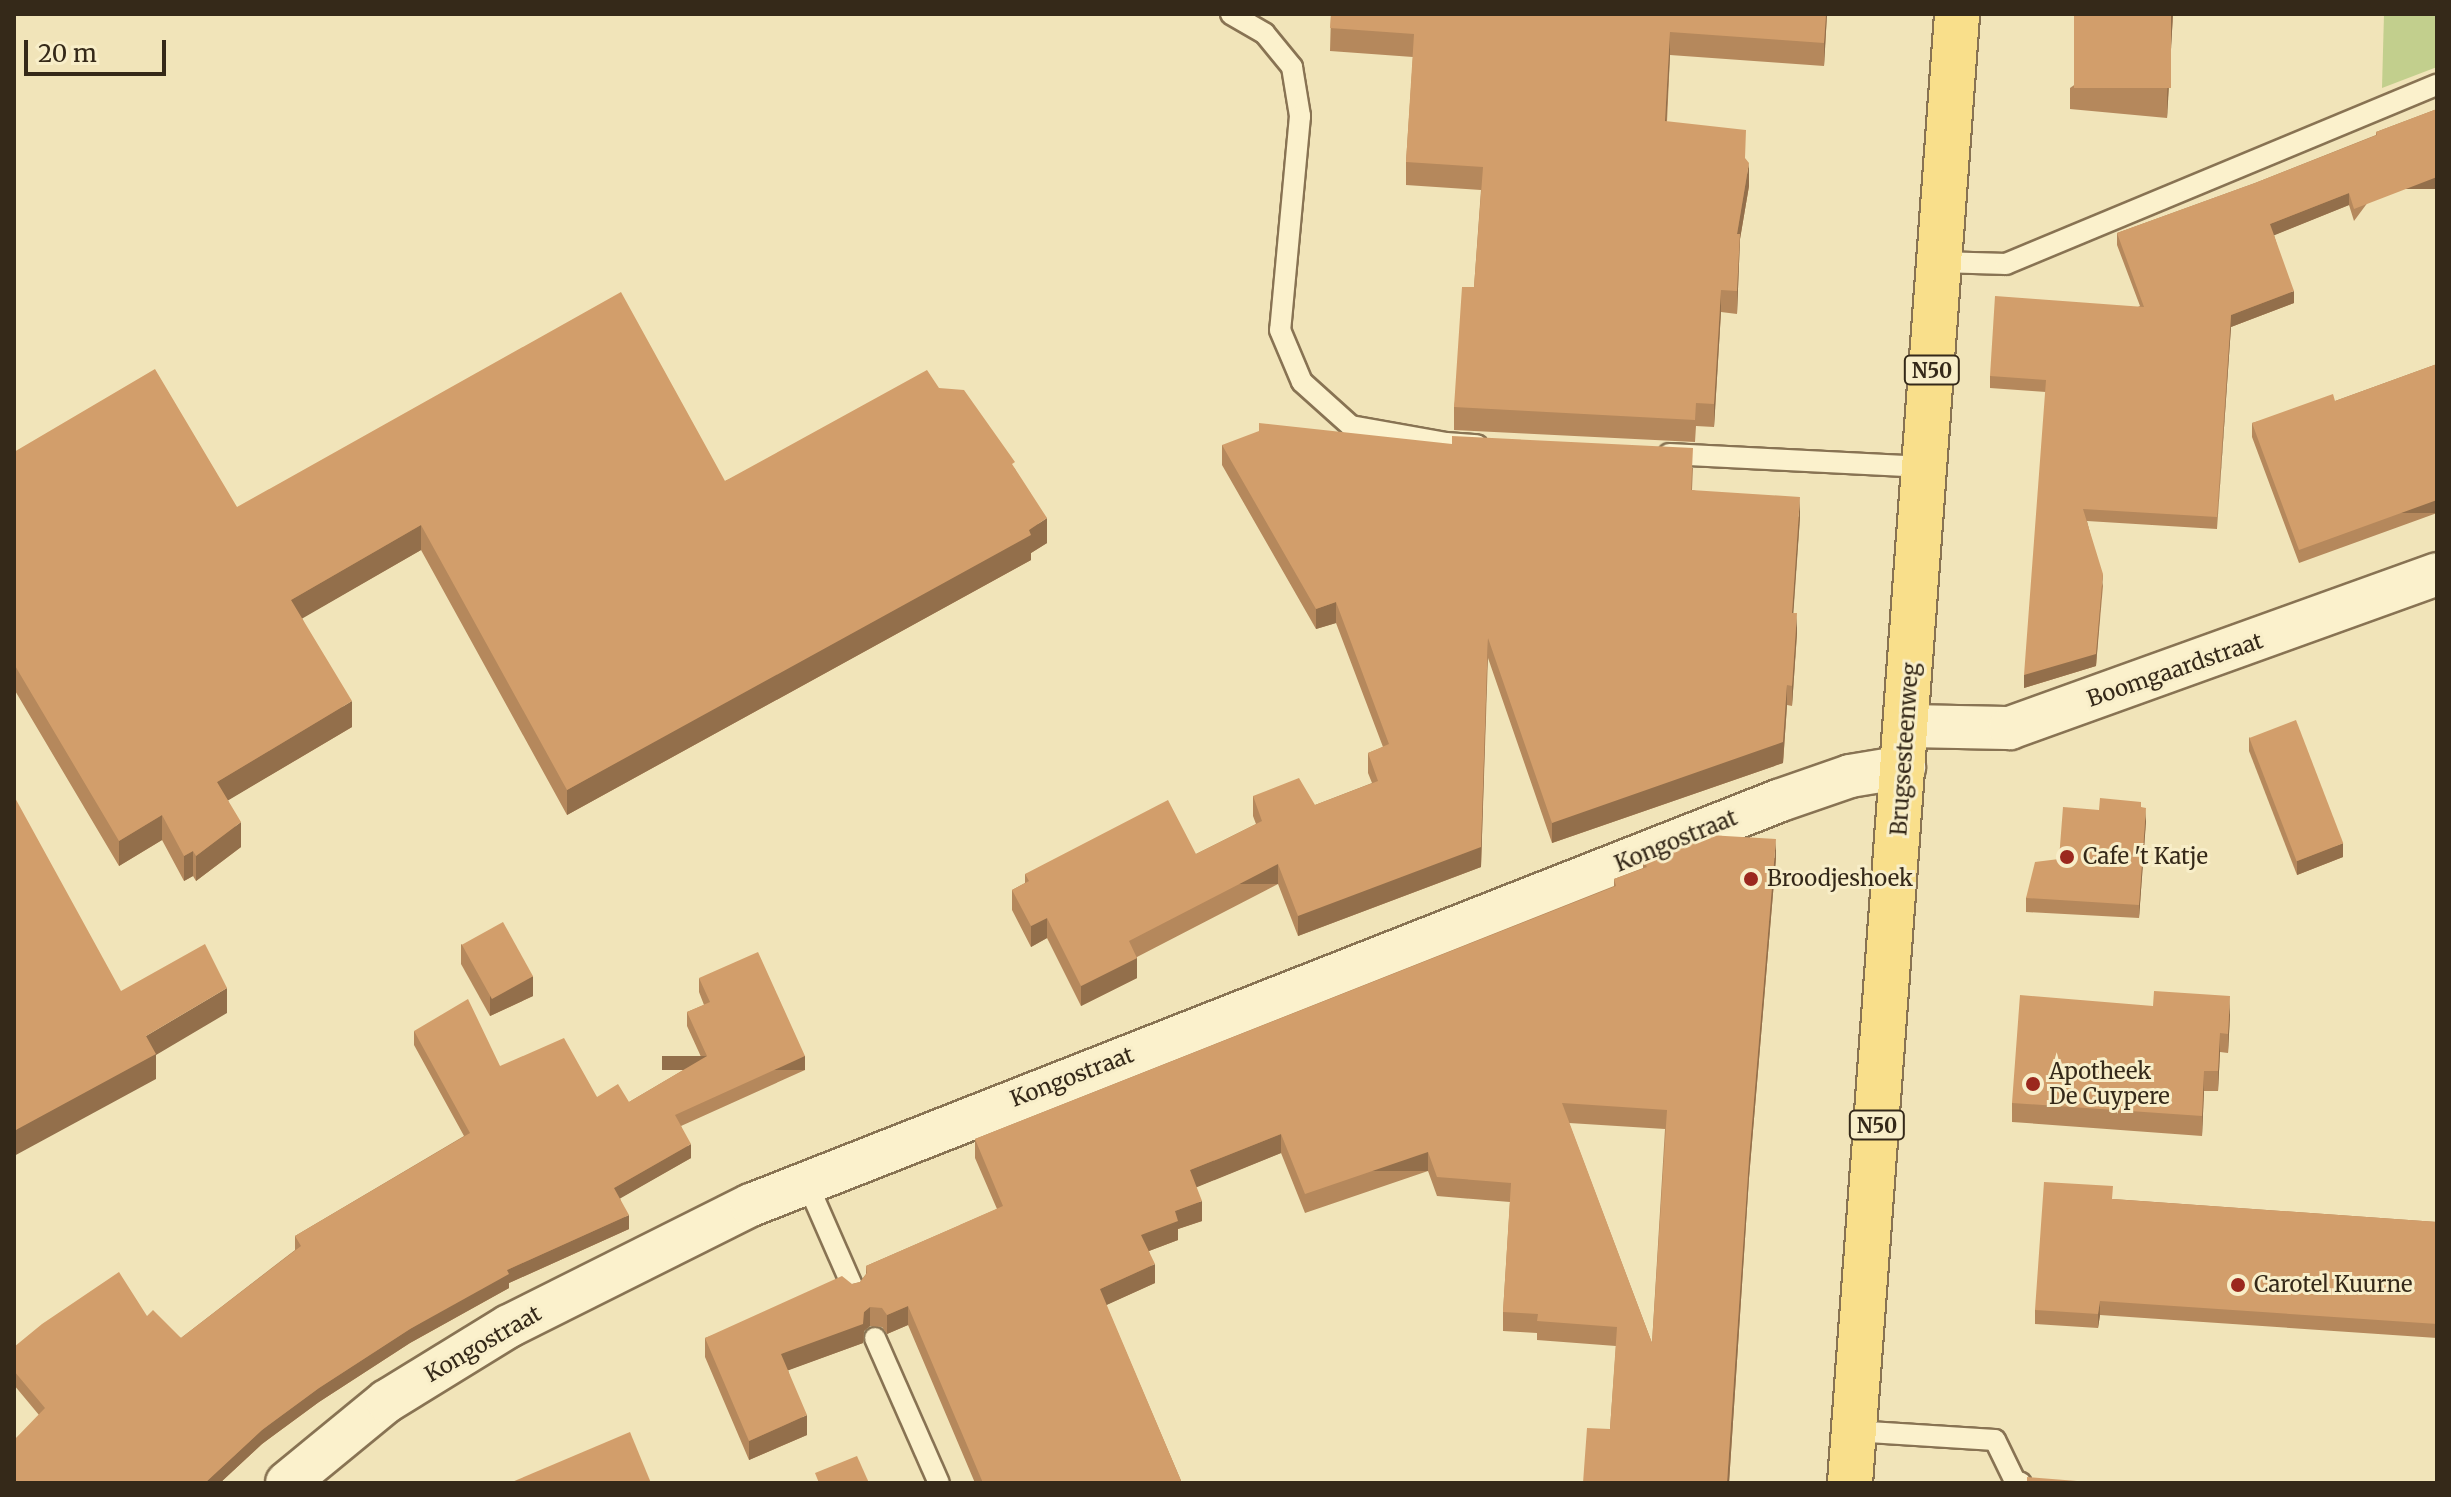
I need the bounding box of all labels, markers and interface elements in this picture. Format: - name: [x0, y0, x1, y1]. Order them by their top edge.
- scale bar: [28, 24, 170, 74]
- text: 20 m: [38, 38, 97, 69]
- road number: N50: [1902, 354, 1962, 386]
- street label: Boomgaardstraat: [2084, 628, 2266, 712]
- street label: Brugsesteenweg: [1886, 661, 1924, 837]
- street label: Kongostraat: [1611, 804, 1741, 878]
- place label: Cafe 't Katje: [2083, 844, 2208, 870]
- marker: Cafe 't Katje: [2058, 848, 2076, 866]
- place label: Broodjeshoek: [1767, 866, 1913, 892]
- marker: Broodjeshoek: [1742, 870, 1760, 888]
- street label: Kongostraat: [1007, 1041, 1137, 1113]
- place label: Apotheek De Cuypere: [2049, 1058, 2170, 1110]
- marker: Apotheek De Cuypere: [2024, 1075, 2042, 1093]
- road number: N50: [1847, 1109, 1907, 1141]
- place label: Carotel Kuurne: [2254, 1272, 2412, 1298]
- marker: Carotel Kuurne: [2229, 1276, 2247, 1294]
- street label: Kongostraat: [420, 1300, 546, 1388]

